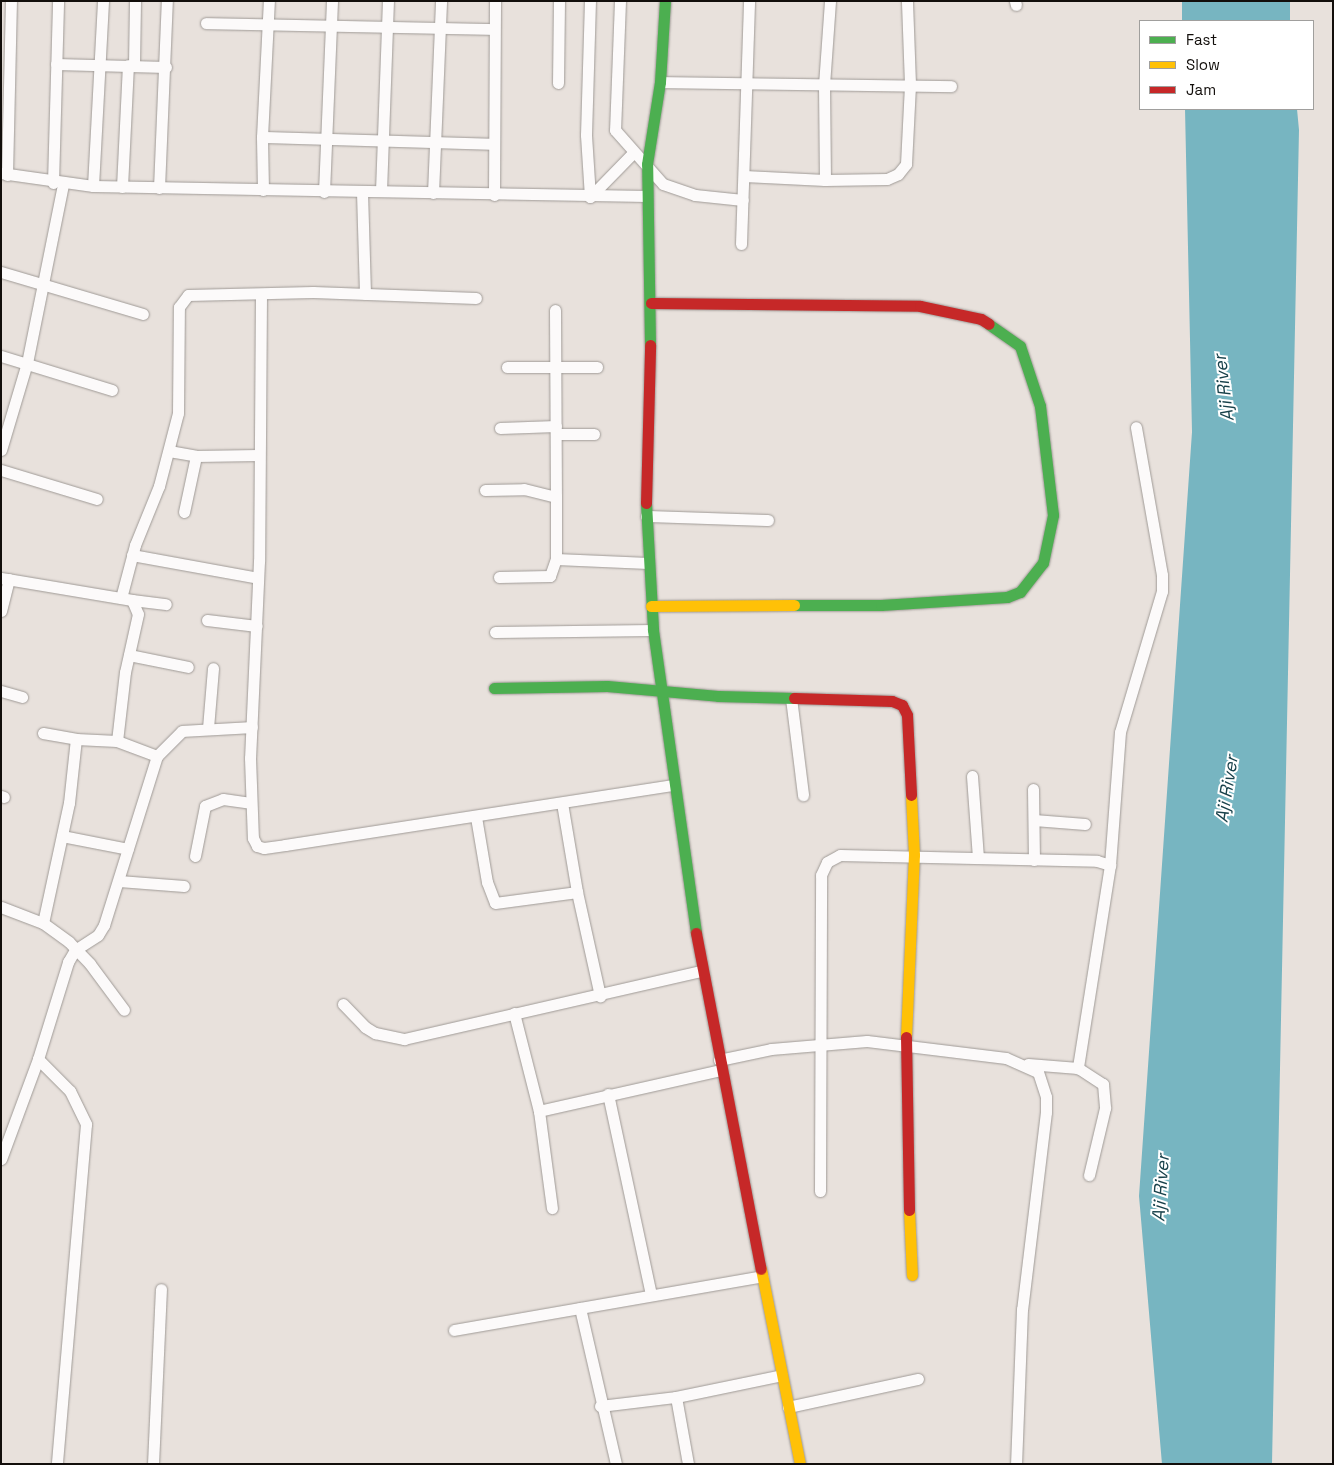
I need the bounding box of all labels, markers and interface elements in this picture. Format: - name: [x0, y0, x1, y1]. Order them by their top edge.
- legend: [1139, 20, 1314, 110]
- text: Fast: [1186, 30, 1217, 49]
- text: Slow: [1186, 55, 1220, 74]
- text: Jam: [1186, 80, 1216, 99]
- water label: Aji River: [1209, 353, 1239, 423]
- water label: Aji River: [1211, 754, 1243, 824]
- water label: Aji River: [1148, 1154, 1174, 1222]

